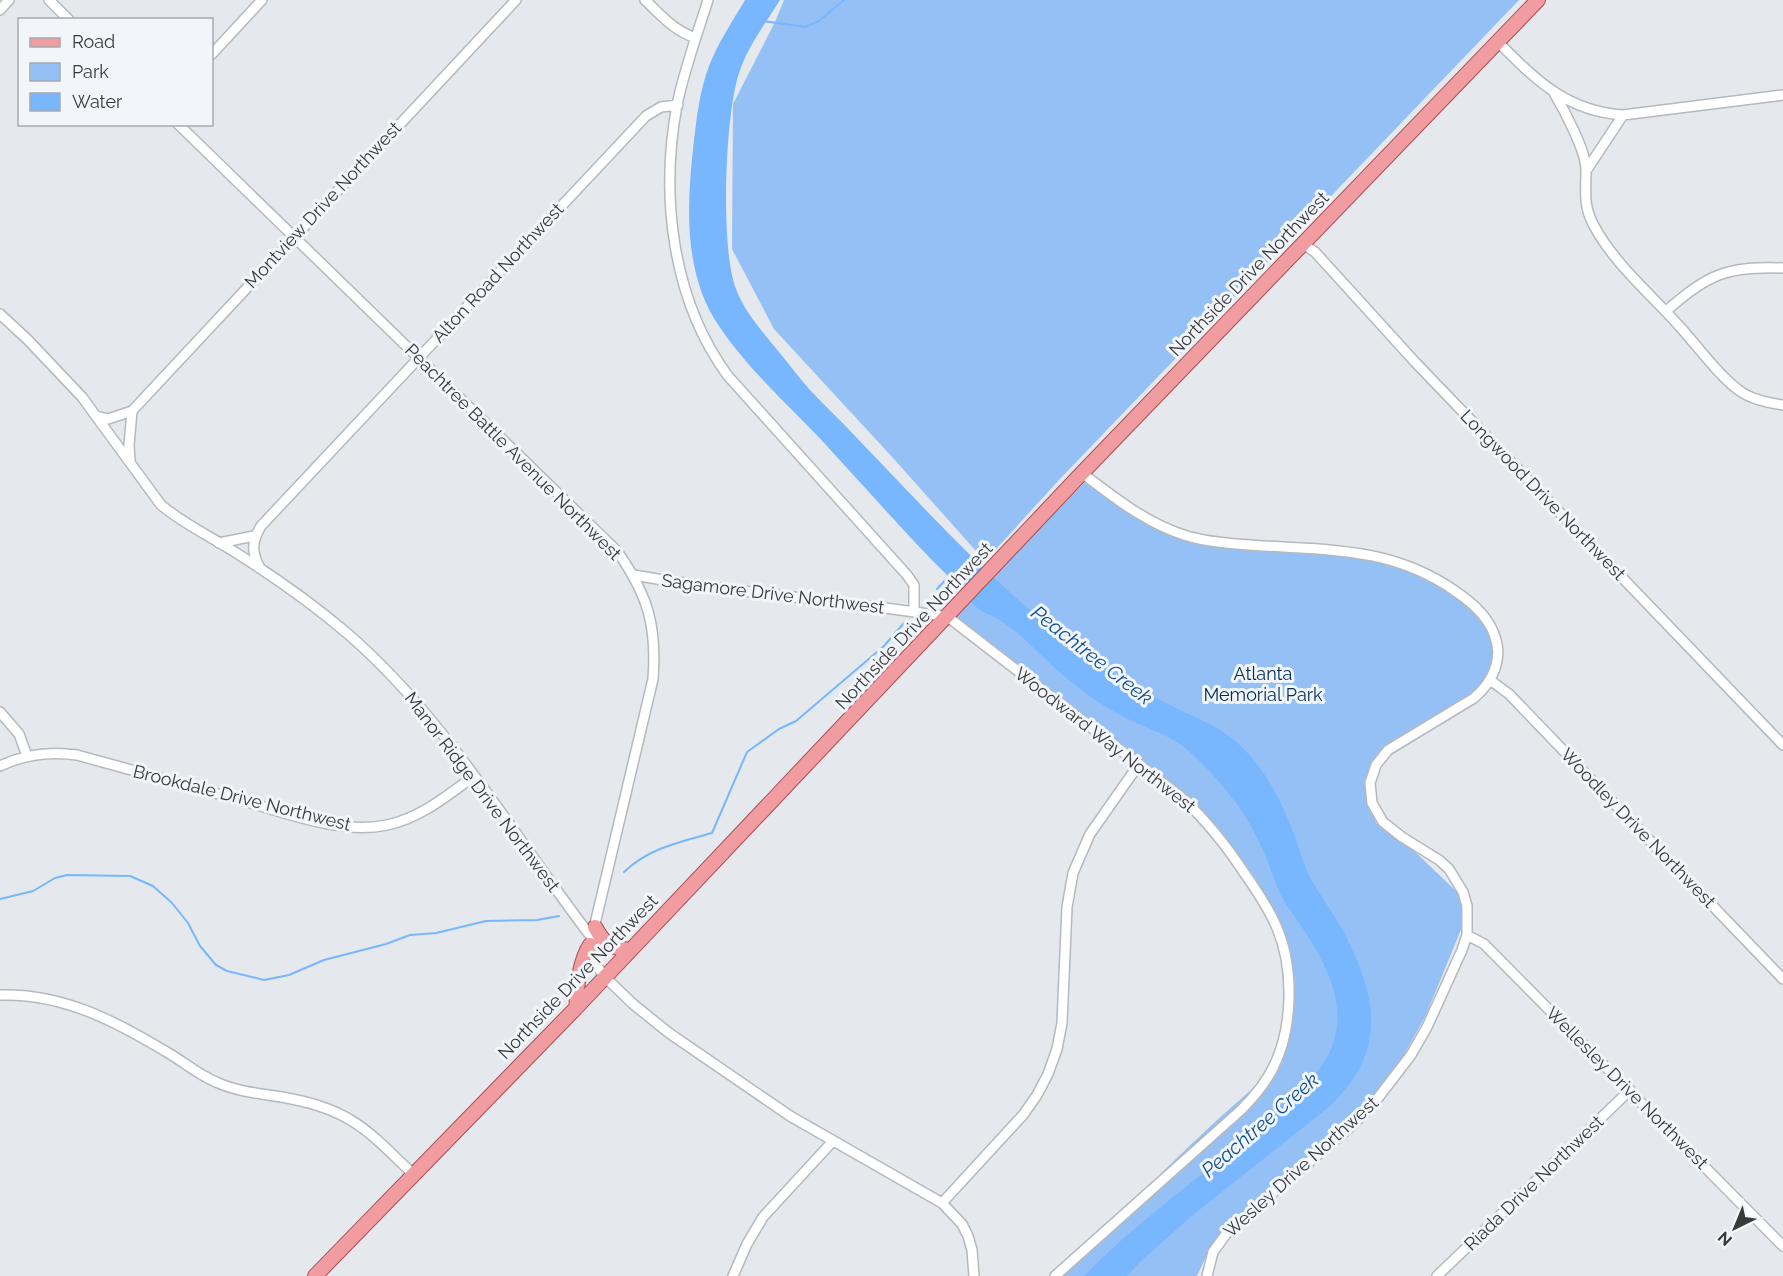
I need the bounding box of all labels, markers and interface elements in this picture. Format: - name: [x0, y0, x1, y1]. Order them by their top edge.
- legend: [18, 18, 213, 126]
- text: Road: [72, 31, 115, 52]
- text: Park: [72, 61, 109, 82]
- text: Water: [72, 91, 123, 112]
- street label: Montview Drive Northwest: [240, 117, 405, 292]
- street label: Northside Drive Northwest: [1165, 187, 1333, 360]
- street label: Alton Road Northwest: [427, 199, 568, 347]
- street label: Peachtree Battle Avenue Northwest: [401, 339, 626, 564]
- street label: Longwood Drive Northwest: [1456, 405, 1630, 584]
- street label: Northside Drive Northwest: [831, 538, 996, 713]
- street label: Sagamore Drive Northwest: [660, 569, 886, 618]
- water label: Peachtree Creek: [1027, 600, 1158, 710]
- street label: Woodward Way Northwest: [1011, 662, 1200, 817]
- park label: Atlanta Memorial Park: [1203, 663, 1323, 705]
- street label: Manor Ridge Drive Northwest: [400, 688, 564, 896]
- street label: Woodley Drive Northwest: [1557, 744, 1720, 912]
- street label: Brookdale Drive Northwest: [131, 760, 353, 835]
- street label: Northside Drive Northwest: [494, 890, 662, 1063]
- street label: Wellesley Drive Northwest: [1542, 1002, 1713, 1173]
- water label: Peachtree Creek: [1197, 1067, 1324, 1182]
- street label: Wesley Drive Northwest: [1219, 1092, 1382, 1241]
- street label: Riada Drive Northwest: [1460, 1111, 1608, 1255]
- north arrow: [1705, 1198, 1765, 1258]
- text: N: [1714, 1227, 1736, 1250]

